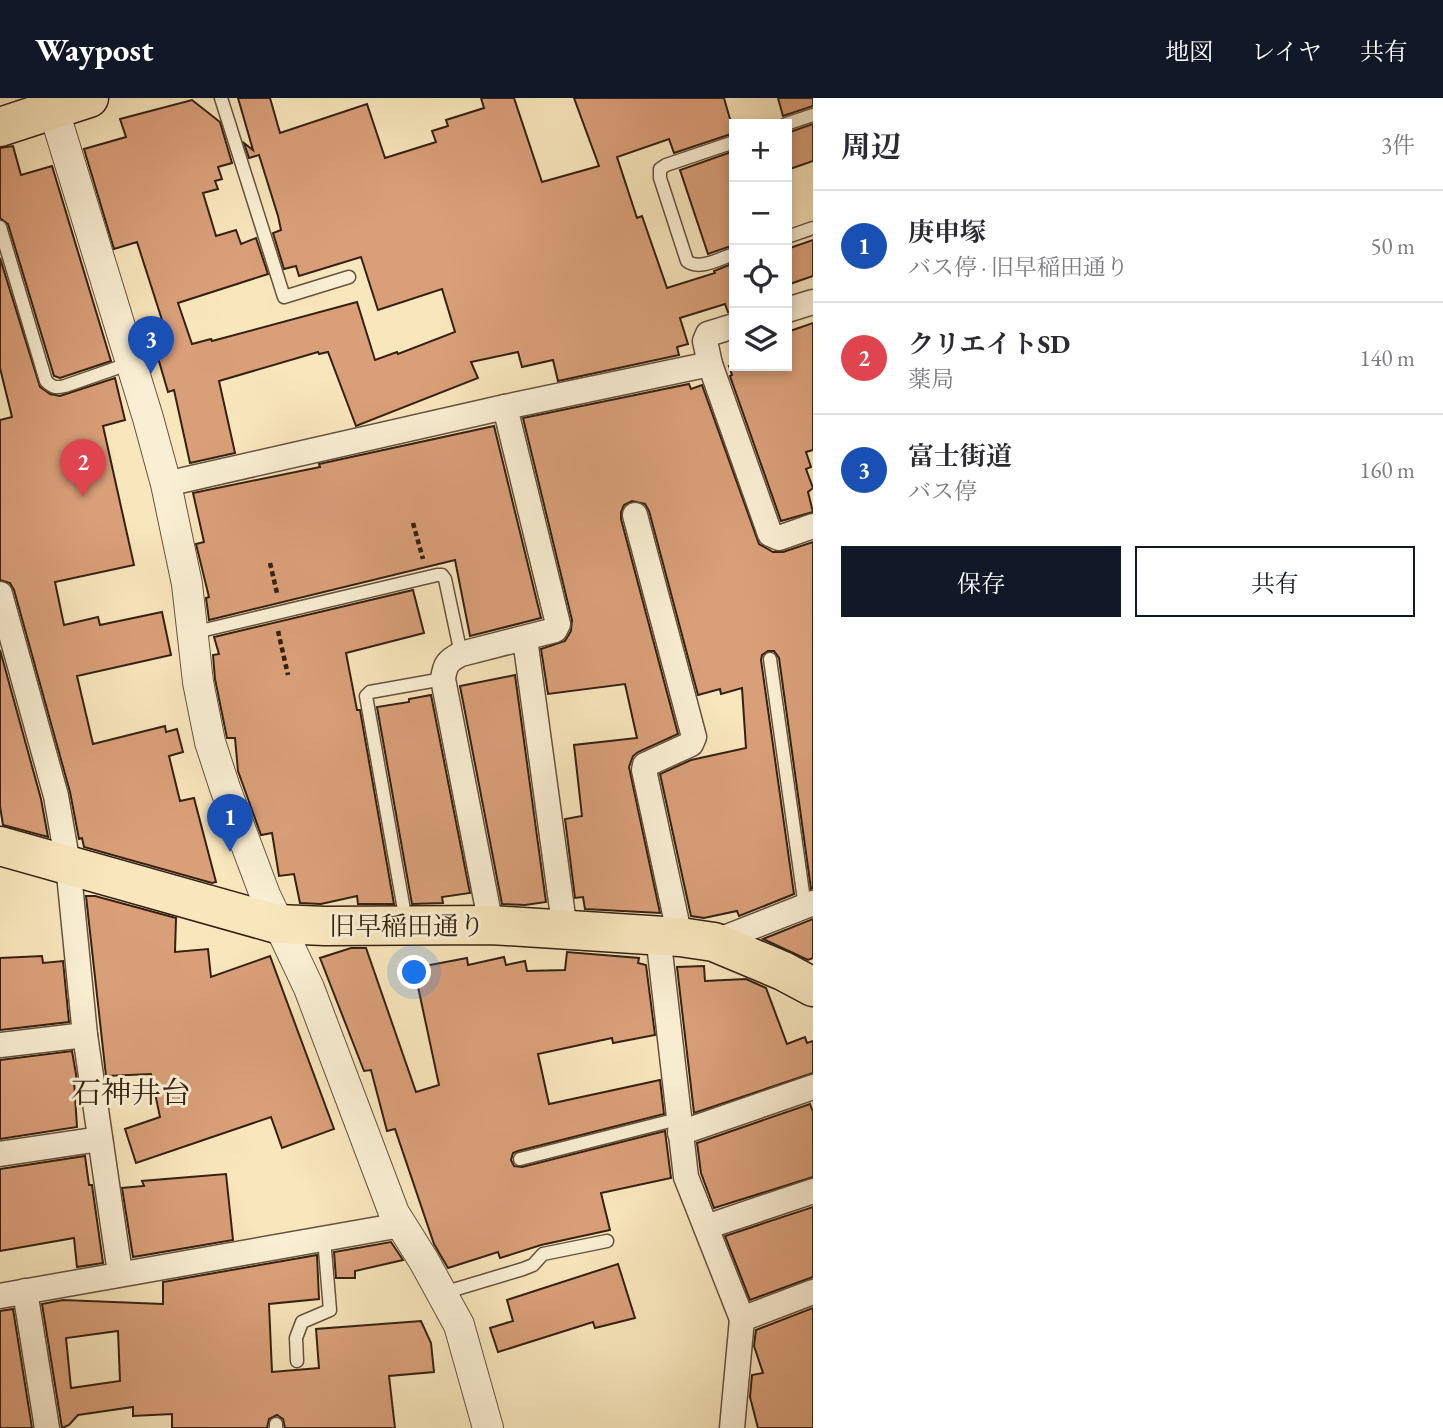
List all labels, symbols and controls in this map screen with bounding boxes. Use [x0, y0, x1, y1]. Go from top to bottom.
text: Waypost [35, 28, 154, 71]
text: 地図 [1165, 36, 1213, 67]
text: レイヤ [1251, 36, 1322, 67]
text: 共有 [1360, 36, 1408, 67]
map controls [729, 119, 792, 371]
button: + [729, 119, 792, 182]
text: 周辺 [841, 127, 901, 166]
text: 3件 [1381, 130, 1415, 160]
button: − [729, 182, 792, 245]
text: 庚申塚 [908, 215, 986, 249]
text: 1 [858, 231, 870, 261]
text: 50 m [1370, 231, 1415, 261]
button: locate [729, 245, 792, 308]
text: バス停 · 旧早稲田通り [908, 252, 1129, 282]
button: layers [729, 308, 792, 371]
pin: 3 [128, 316, 174, 374]
text: クリエイトSD [908, 327, 1070, 361]
text: 2 [858, 343, 870, 373]
text: 140 m [1359, 343, 1415, 373]
text: 薬局 [908, 364, 954, 394]
pin: 2 [60, 439, 106, 497]
text: 富士街道 [908, 439, 1012, 473]
text: 3 [858, 455, 870, 485]
text: 160 m [1359, 455, 1415, 485]
text: バス停 [908, 476, 977, 506]
button: 保存 [841, 546, 1121, 617]
button: 共有 [1135, 546, 1415, 617]
pin: 1 [207, 794, 253, 852]
street label: 旧早稲田通り [329, 909, 485, 943]
your location [397, 955, 431, 989]
district label: 石神井台 [71, 1073, 191, 1112]

